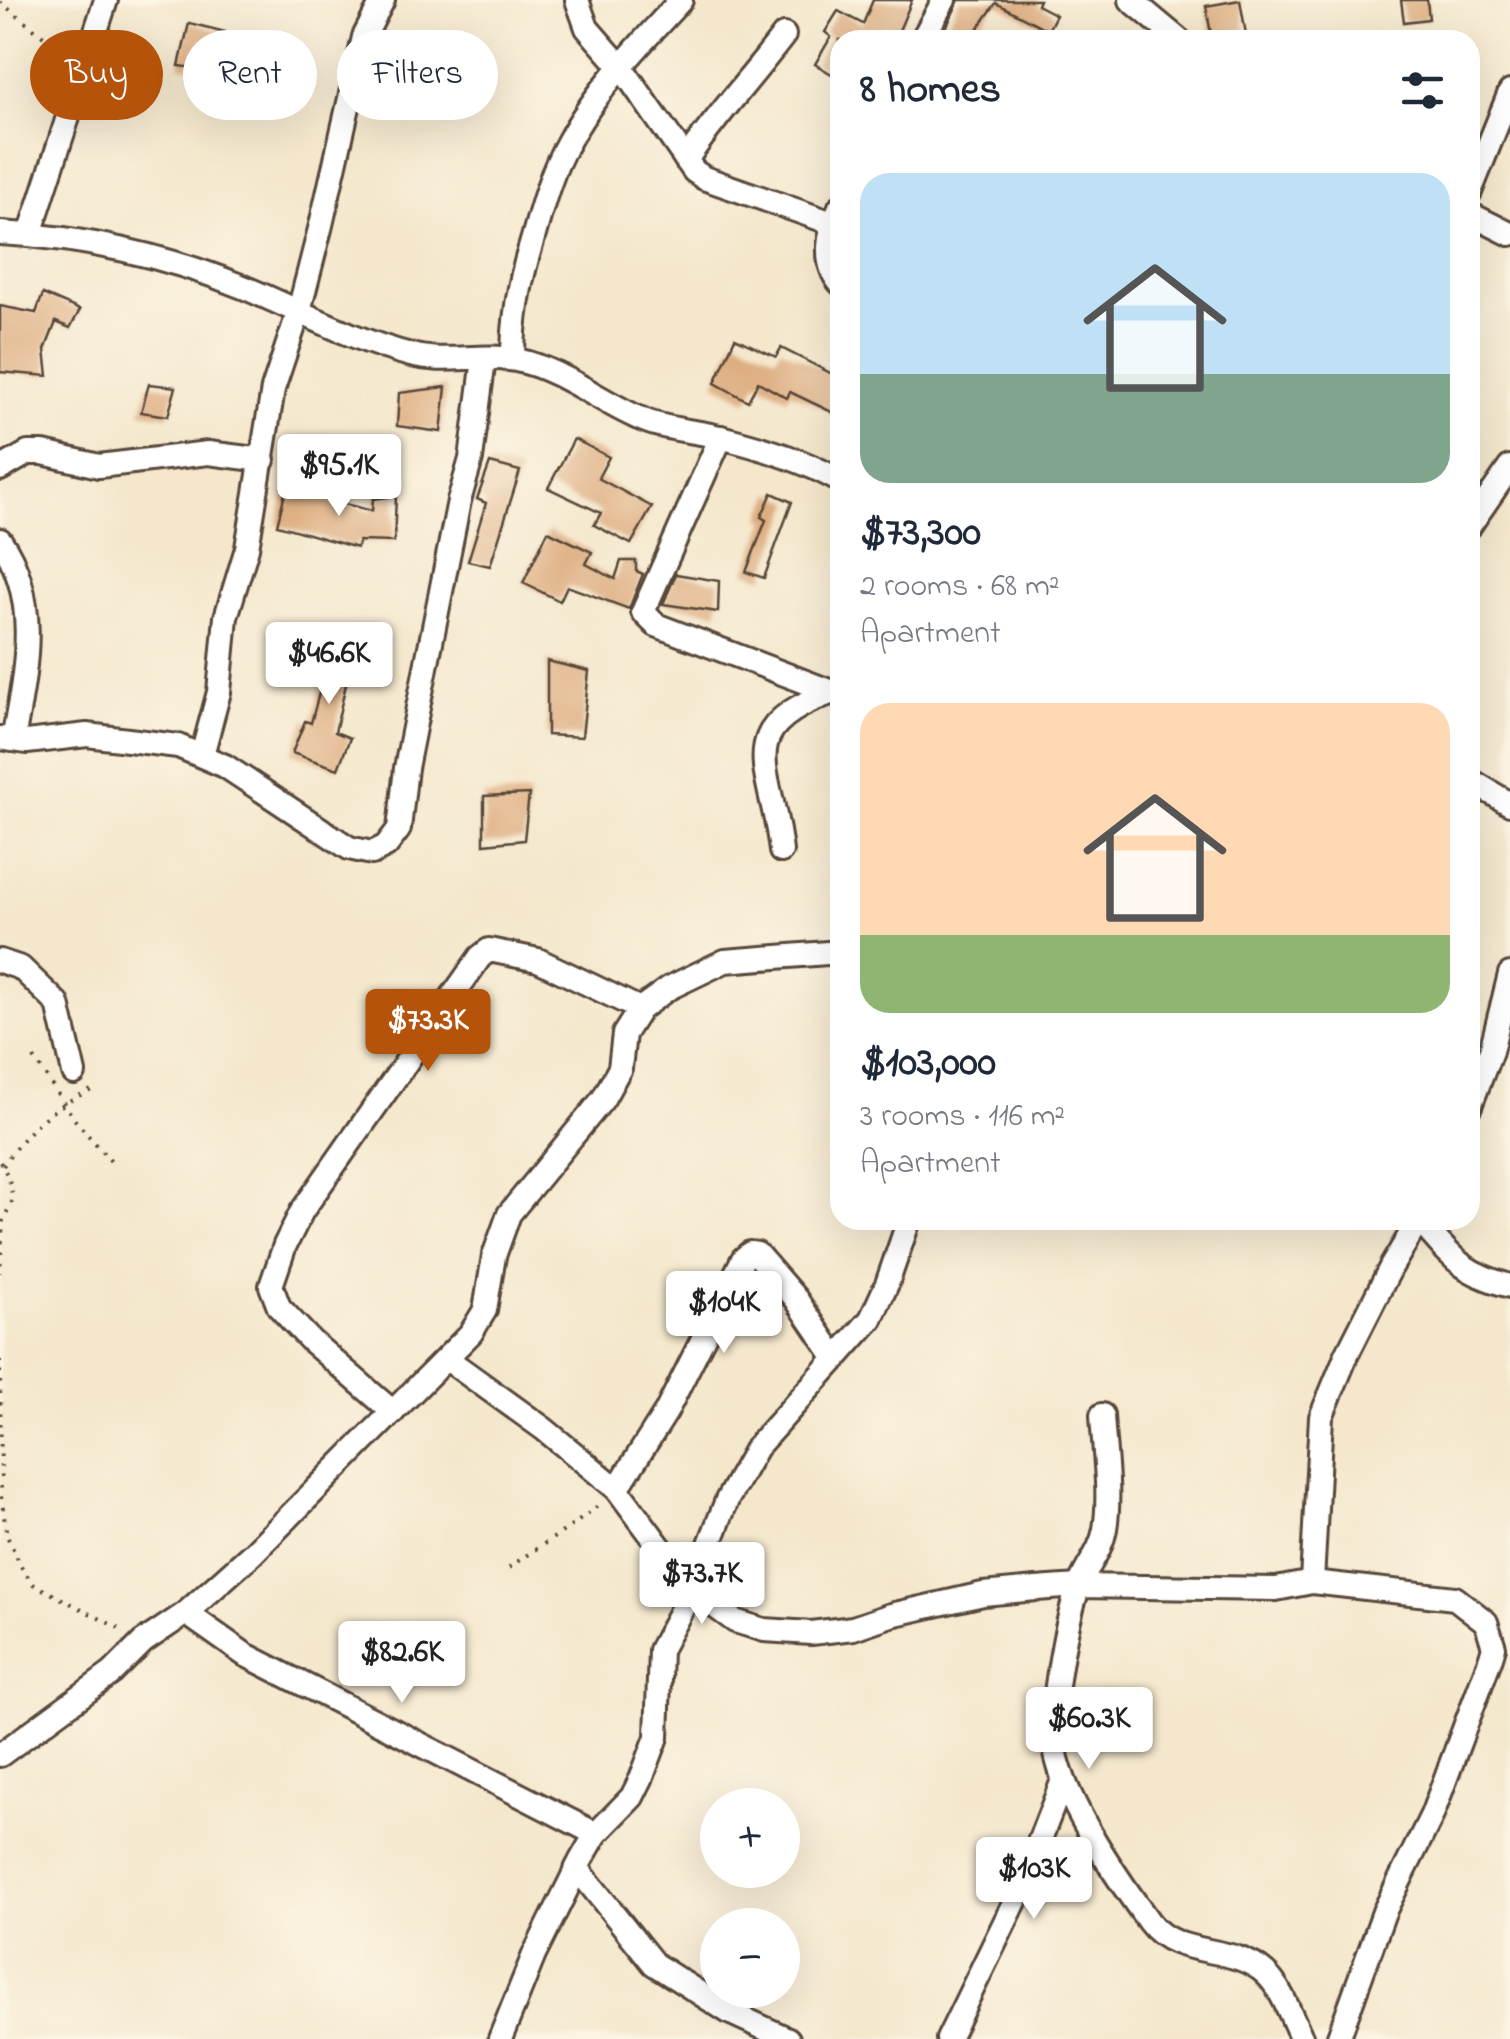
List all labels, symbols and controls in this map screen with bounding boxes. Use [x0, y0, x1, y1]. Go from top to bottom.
chip: Buy [30, 30, 163, 120]
chip: Rent [183, 30, 317, 120]
chip: Filters [337, 30, 498, 120]
text: 8 homes [860, 60, 1001, 121]
icon: filters [1395, 63, 1450, 118]
icon: home [1065, 238, 1245, 418]
pin: $95.1K [258, 434, 420, 519]
text: $95.1K [299, 443, 379, 490]
text: $73,300 [860, 503, 981, 564]
text: 2 rooms · 68 m² [860, 564, 1059, 611]
text: Apartment [860, 611, 1001, 658]
pin: $46.6K [248, 622, 410, 707]
text: $46.6K [288, 631, 370, 678]
icon: home [1065, 768, 1245, 948]
pin: $73.3K [347, 989, 509, 1074]
text: $73.3K [387, 998, 469, 1045]
text: $103,000 [860, 1033, 996, 1094]
text: 3 rooms · 116 m² [860, 1094, 1065, 1141]
text: Apartment [860, 1141, 1001, 1188]
pin: $104K [654, 1271, 794, 1356]
text: $104K [688, 1280, 760, 1327]
pin: $73.7K [621, 1542, 783, 1627]
text: $73.7K [662, 1551, 743, 1598]
pin: $82.6K [321, 1621, 483, 1706]
text: $82.6K [360, 1630, 444, 1677]
pin: $60.3K [1008, 1687, 1170, 1772]
text: $60.3K [1048, 1696, 1130, 1743]
map controls [700, 1788, 800, 2008]
button: + [700, 1788, 800, 1888]
pin: $103K [964, 1837, 1104, 1922]
text: $103K [998, 1846, 1070, 1893]
button: − [700, 1908, 800, 2008]

